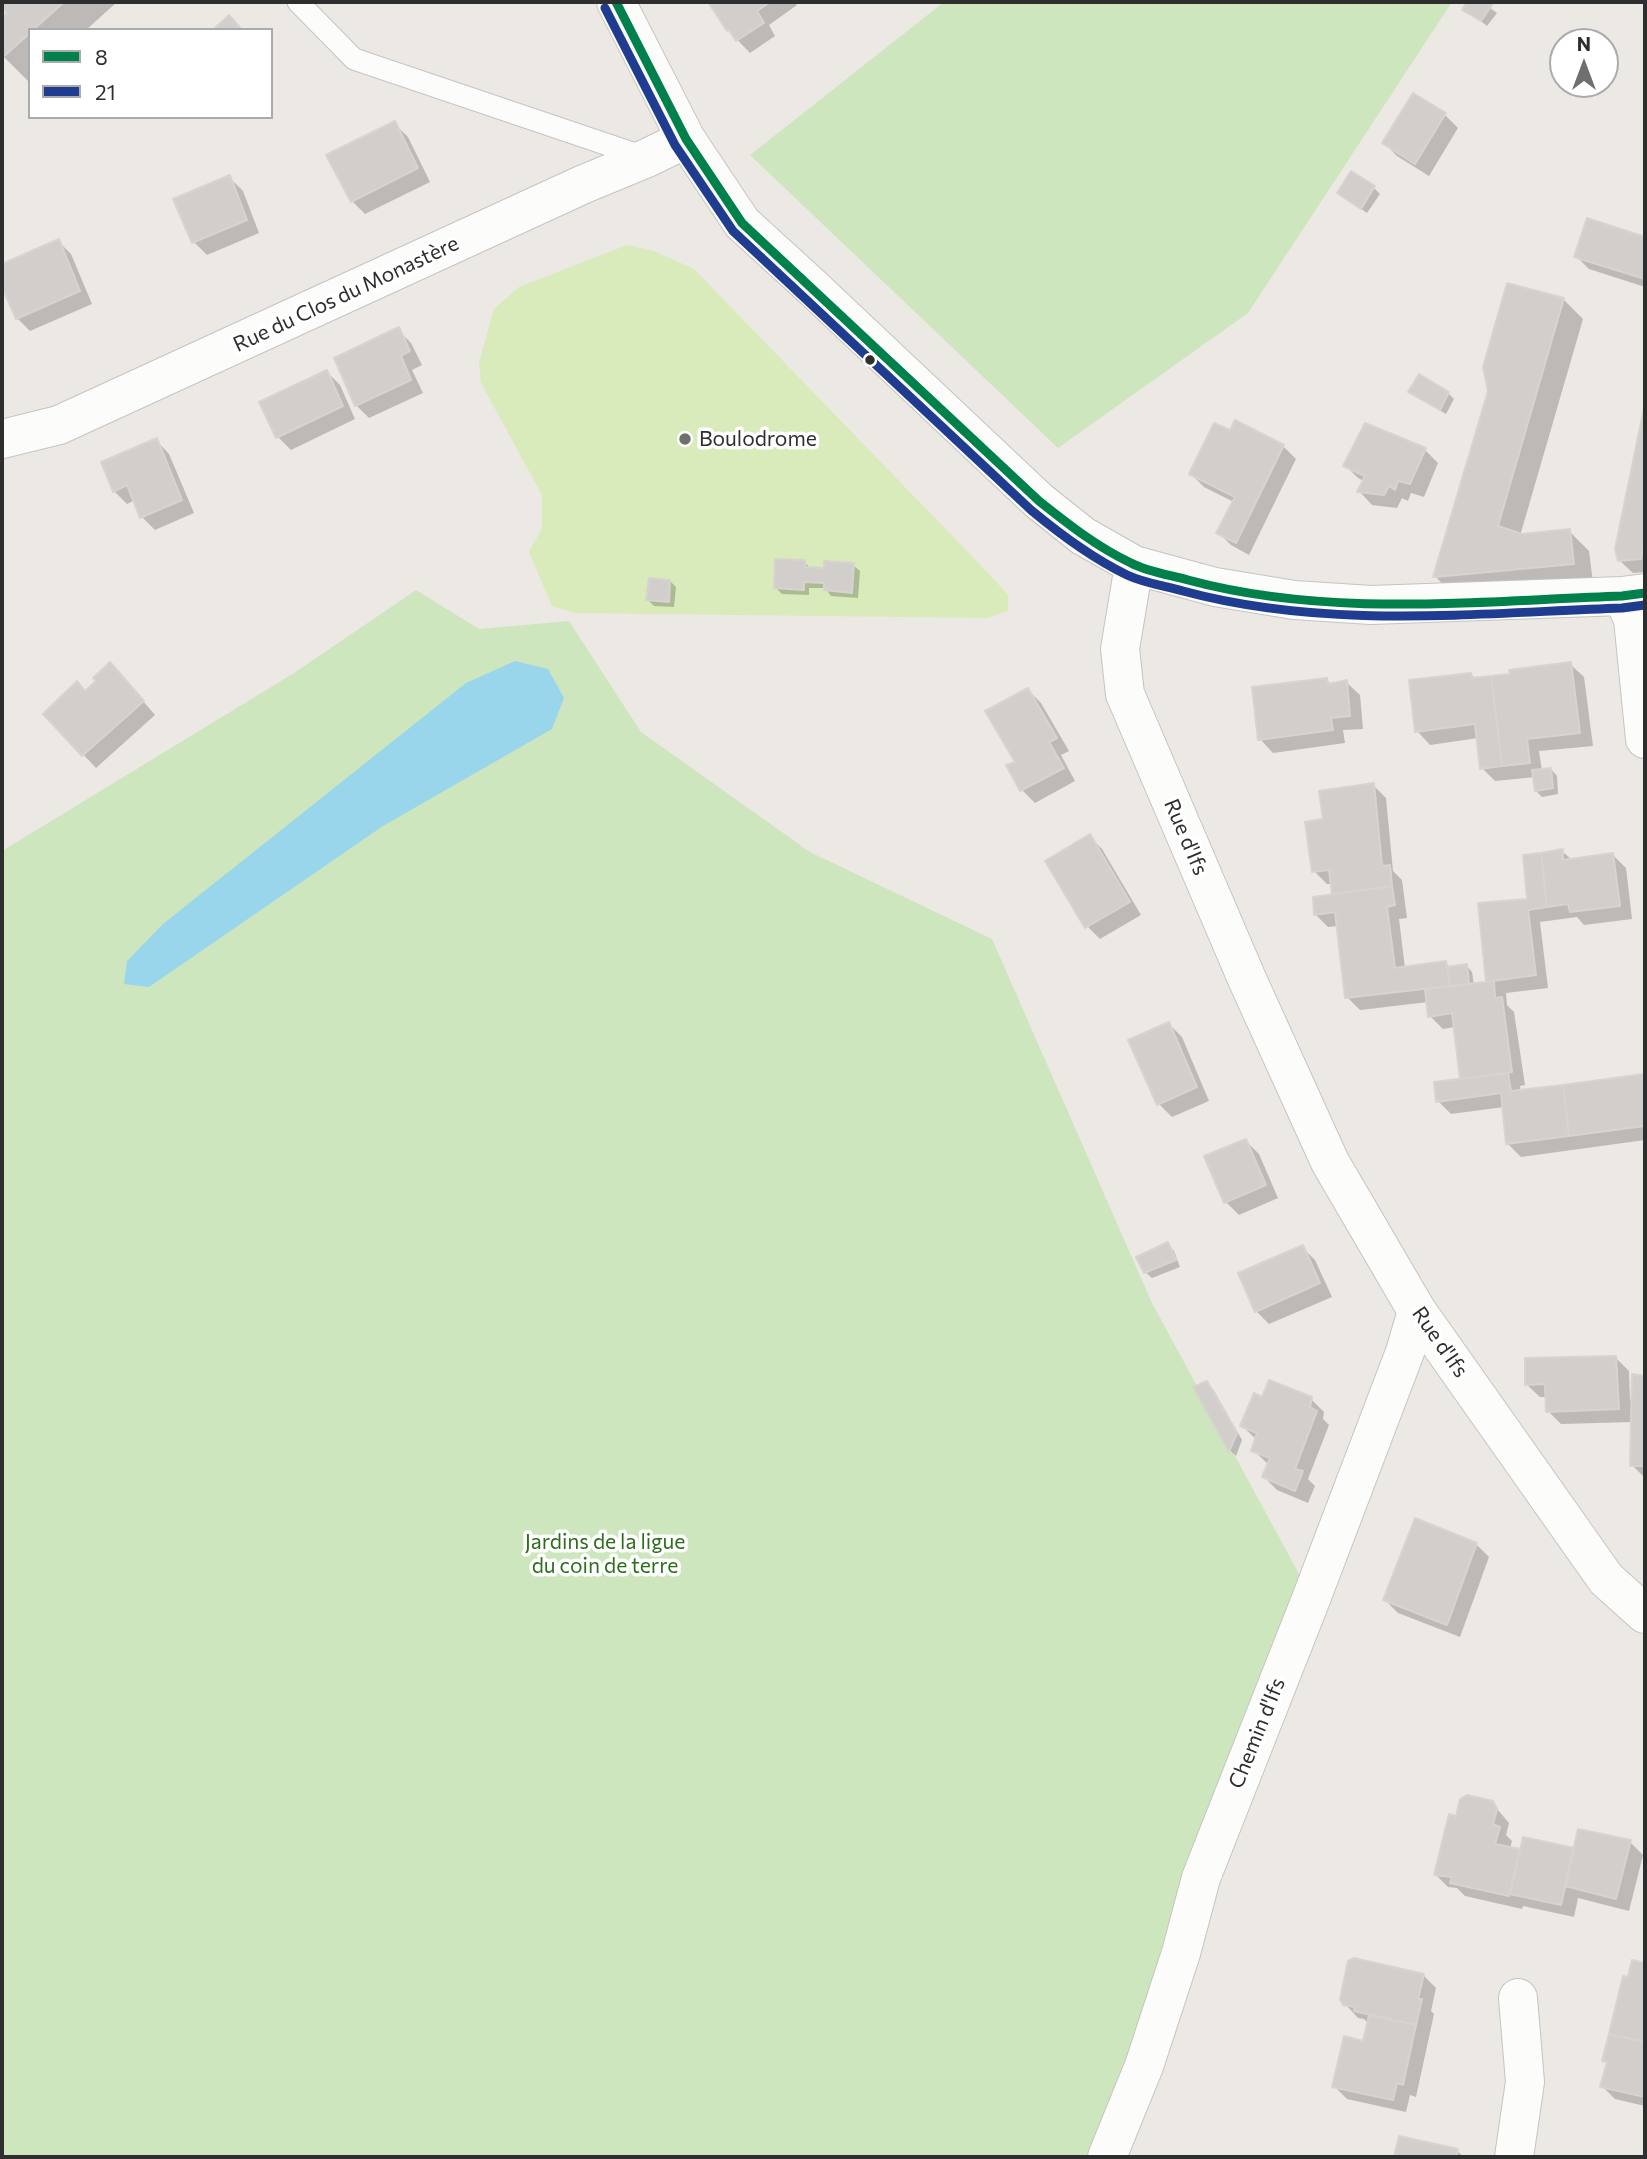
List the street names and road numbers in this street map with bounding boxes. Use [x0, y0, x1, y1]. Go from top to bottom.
street label: Rue du Clos du Monastère [229, 231, 463, 357]
street label: Rue d'Ifs [1159, 795, 1213, 879]
street label: Rue d'Ifs [1407, 1302, 1473, 1382]
street label: Chemin d'Ifs [1223, 1674, 1291, 1792]

